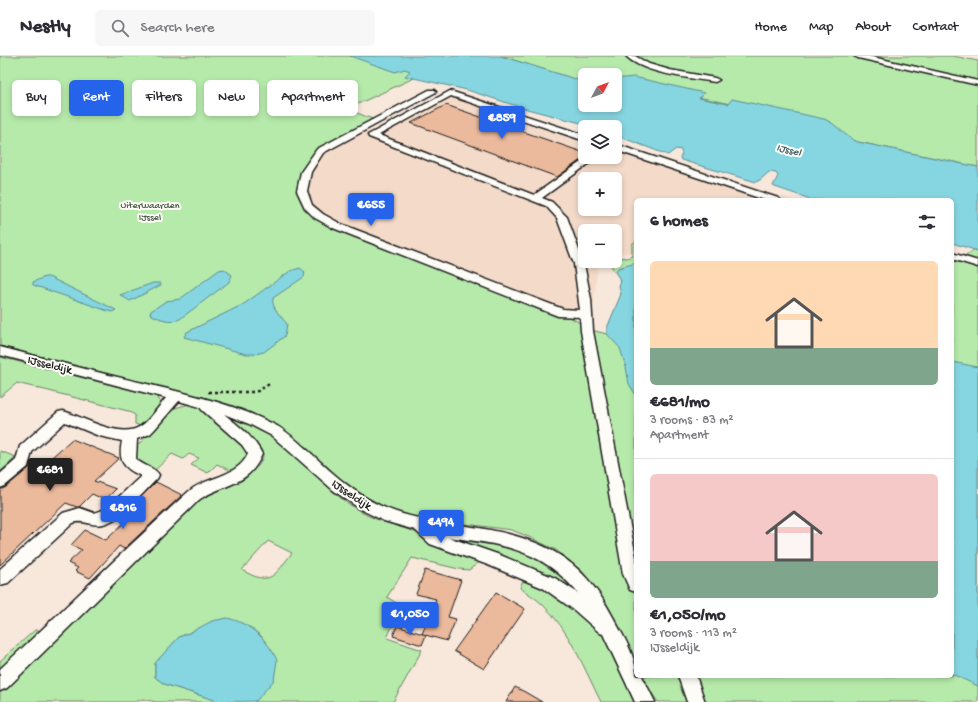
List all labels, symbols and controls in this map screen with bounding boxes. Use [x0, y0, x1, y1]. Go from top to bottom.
search box [95, 10, 375, 46]
text: Nestly [20, 16, 71, 39]
icon: search [109, 17, 131, 39]
text: Search here [141, 19, 214, 37]
text: Home [755, 19, 787, 36]
text: Map [809, 19, 833, 36]
text: About [855, 19, 891, 36]
text: Contact [913, 19, 958, 36]
north arrow [578, 68, 622, 112]
map controls [578, 68, 622, 268]
chip: Buy [12, 80, 61, 116]
chip: Rent [69, 80, 124, 116]
chip: Filters [132, 80, 196, 116]
chip: New [204, 80, 259, 116]
chip: Apartment [267, 80, 358, 116]
pin: €859 [478, 106, 526, 140]
text: €859 [488, 111, 516, 126]
button: layers [578, 120, 622, 164]
water label: IJssel [775, 142, 802, 160]
button: + [578, 172, 622, 216]
pin: €655 [347, 193, 395, 227]
text: €655 [357, 198, 385, 213]
park label: Uiterwaarden IJssel [121, 200, 180, 224]
icon: filters [916, 211, 938, 233]
text: 6 homes [650, 212, 708, 232]
button: − [578, 224, 622, 268]
icon: home [758, 287, 830, 359]
street label: IJsseldijk [26, 354, 75, 379]
text: €681/mo [650, 393, 710, 413]
text: 3 rooms · 83 m² [650, 413, 734, 428]
text: Apartment [650, 428, 709, 443]
pin: €681 [26, 458, 74, 492]
text: €681 [37, 463, 63, 478]
street label: IJsseldijk [328, 477, 375, 515]
pin: €816 [99, 496, 147, 530]
icon: home [758, 500, 830, 572]
text: €816 [110, 501, 136, 516]
pin: €494 [417, 510, 465, 544]
text: €494 [428, 515, 454, 530]
pin: €1,050 [377, 602, 443, 636]
text: €1,050/mo [650, 606, 726, 626]
text: €1,050 [391, 607, 429, 622]
text: 3 rooms · 113 m² [650, 626, 737, 641]
text: IJsseldijk [650, 641, 699, 656]

